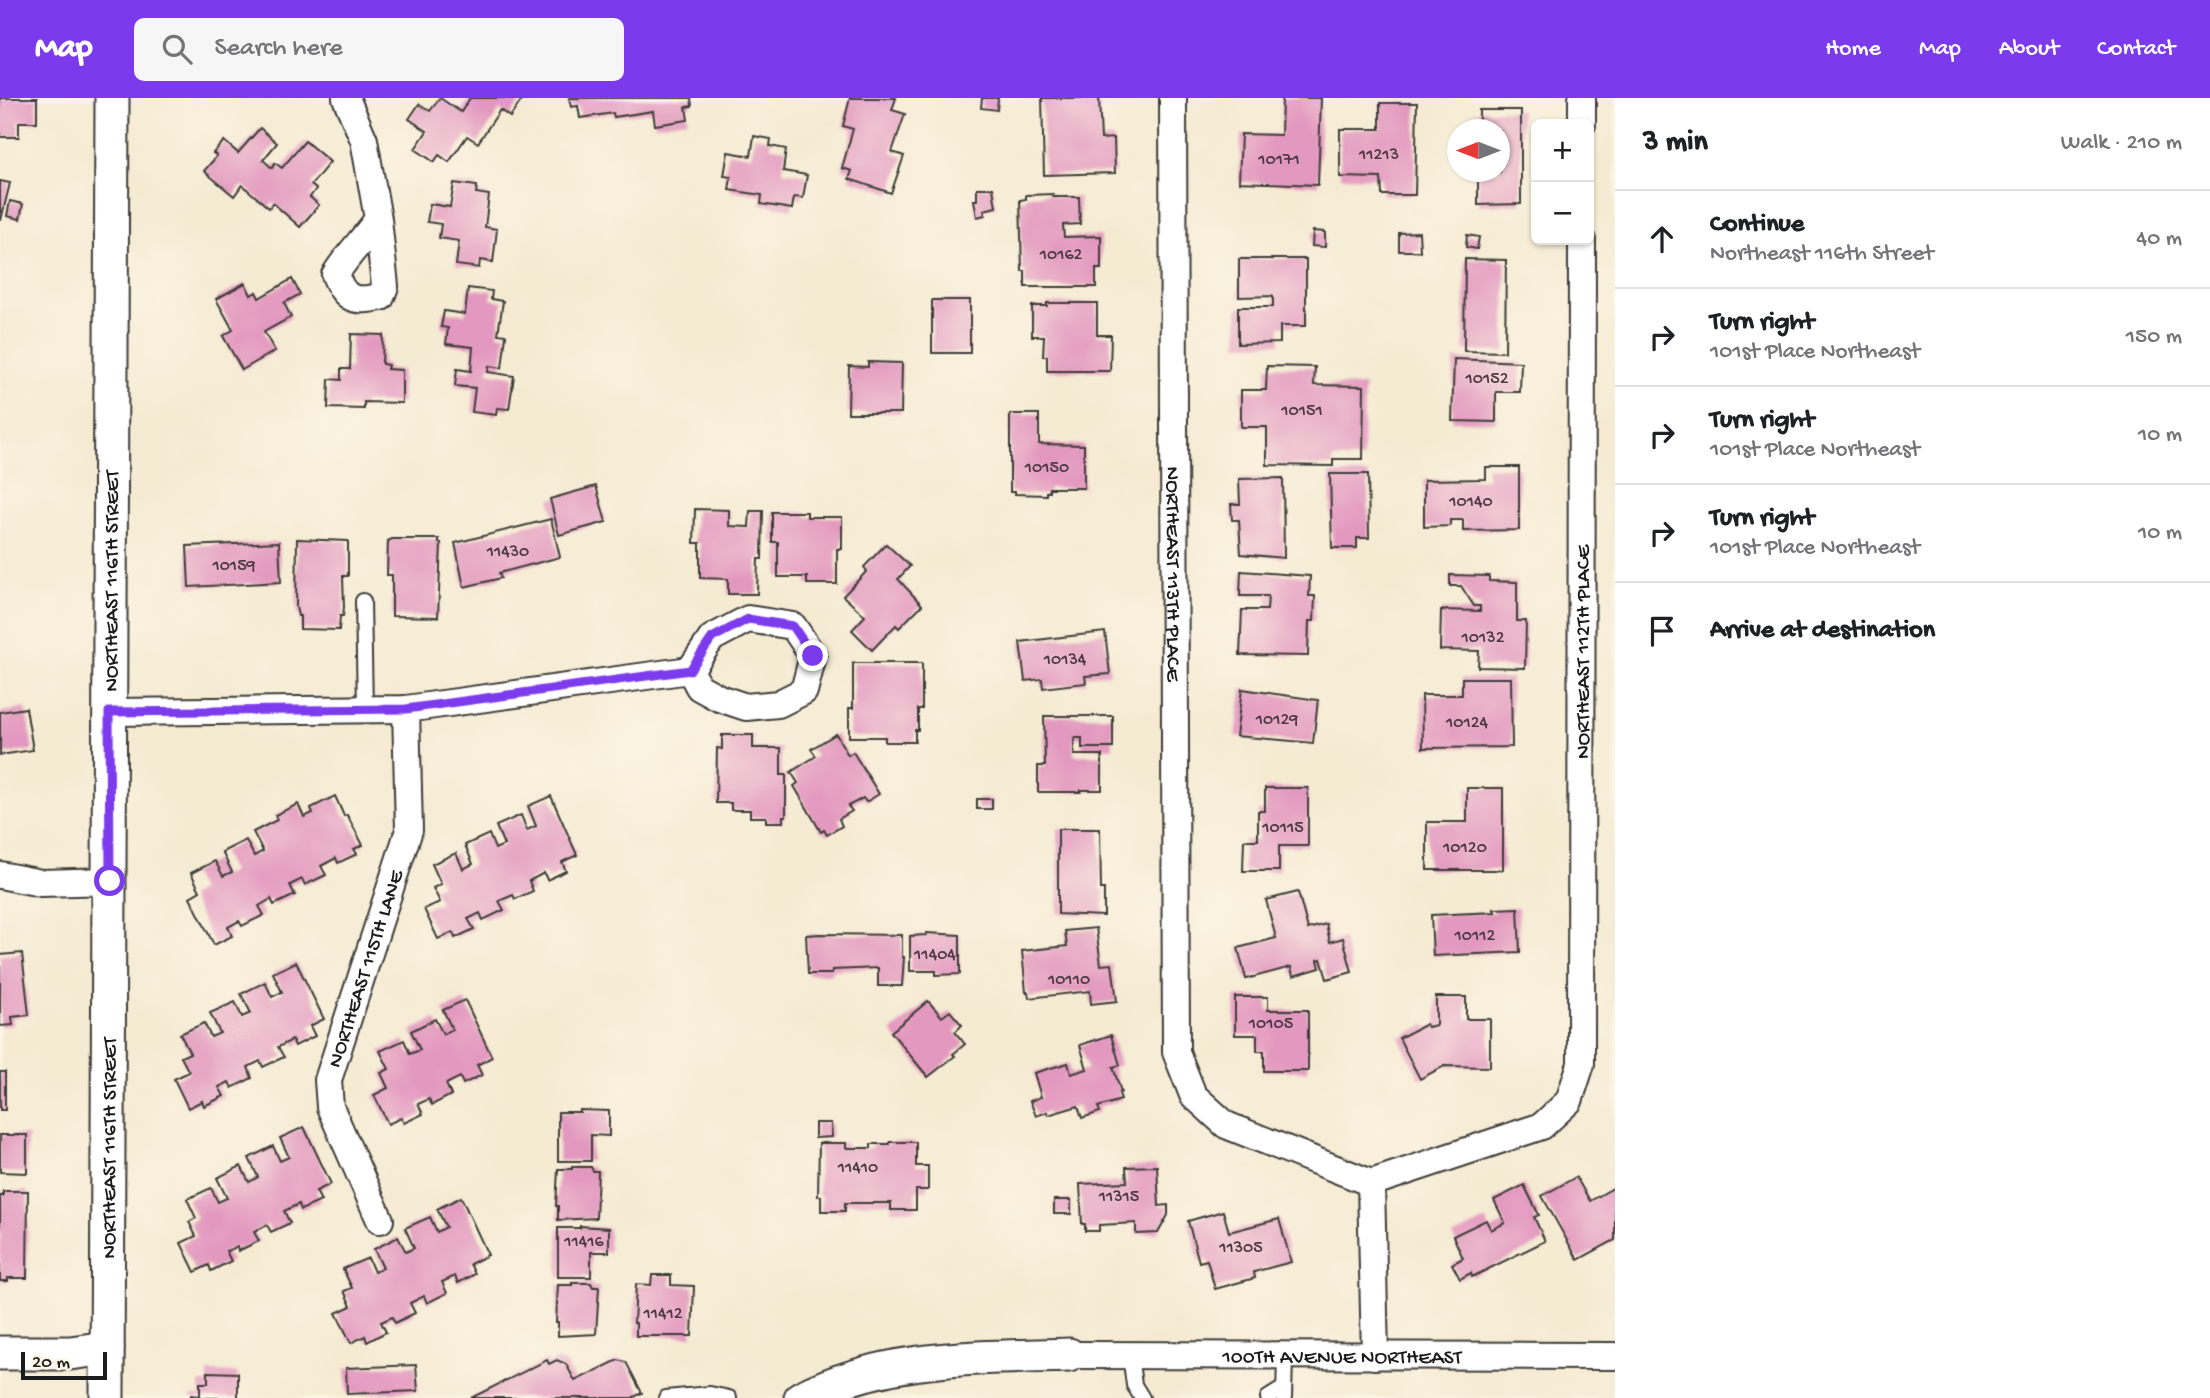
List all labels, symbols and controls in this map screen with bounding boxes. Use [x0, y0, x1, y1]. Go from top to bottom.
search box [134, 18, 624, 81]
text: Map [35, 30, 92, 68]
icon: search [158, 30, 196, 68]
text: Search here [214, 34, 343, 65]
text: Home [1825, 35, 1881, 64]
text: Map [1919, 35, 1961, 64]
text: About [1999, 35, 2059, 64]
text: Contact [2097, 35, 2175, 64]
north arrow [1447, 119, 1510, 182]
map controls [1531, 119, 1594, 245]
button: + [1531, 119, 1594, 182]
text: 3 min [1643, 126, 1708, 161]
text: Walk · 210 m [2061, 130, 2182, 157]
house number: 11213 [1358, 145, 1399, 166]
house number: 10171 [1257, 150, 1300, 171]
button: − [1531, 182, 1594, 245]
text: Continue [1710, 210, 1804, 241]
icon: ahead [1643, 220, 1681, 258]
text: 40 m [2136, 226, 2182, 253]
text: Northeast 116th Street [1710, 241, 1934, 268]
house number: 10162 [1039, 245, 1083, 266]
text: Turn right [1710, 308, 1814, 339]
icon: right [1643, 318, 1681, 356]
text: 150 m [2126, 324, 2182, 351]
text: 101st Place Northeast [1710, 339, 1920, 366]
house number: 10152 [1464, 369, 1509, 390]
house number: 10151 [1280, 401, 1323, 422]
text: Turn right [1710, 406, 1814, 437]
icon: right [1643, 416, 1681, 454]
text: 10 m [2138, 422, 2182, 449]
text: 101st Place Northeast [1710, 437, 1920, 464]
house number: 10150 [1024, 458, 1069, 479]
street label: NORTHEAST 113TH PLACE [1158, 467, 1184, 682]
street label: NORTHEAST 116TH STREET [101, 469, 127, 692]
house number: 10140 [1448, 492, 1493, 513]
text: Turn right [1710, 504, 1814, 535]
icon: right [1643, 514, 1681, 552]
text: 10 m [2138, 520, 2182, 547]
text: 101st Place Northeast [1710, 535, 1920, 562]
house number: 11430 [486, 542, 529, 563]
street label: NORTHEAST 112TH PLACE [1572, 544, 1598, 759]
house number: 10159 [211, 556, 256, 577]
icon: arrive [1643, 612, 1681, 650]
text: Arrive at destination [1710, 616, 1935, 647]
house number: 10132 [1461, 628, 1505, 649]
route end [797, 640, 828, 671]
house number: 10134 [1043, 650, 1087, 671]
house number: 10129 [1255, 710, 1298, 731]
house number: 10124 [1445, 713, 1489, 734]
house number: 10115 [1261, 818, 1304, 839]
house number: 10120 [1442, 838, 1487, 859]
route start [94, 865, 125, 896]
street label: NORTHEAST 115TH LANE [324, 867, 411, 1071]
house number: 10112 [1454, 926, 1496, 947]
house number: 11404 [913, 945, 956, 966]
house number: 10110 [1047, 970, 1090, 991]
house number: 10105 [1248, 1014, 1293, 1035]
street label: NORTHEAST 116TH STREET [99, 1036, 124, 1259]
house number: 11410 [837, 1158, 878, 1179]
house number: 11315 [1098, 1187, 1139, 1208]
house number: 11416 [563, 1232, 605, 1253]
house number: 11305 [1218, 1238, 1263, 1259]
house number: 11412 [642, 1304, 683, 1325]
street label: 100TH AVENUE NORTHEAST [1221, 1346, 1463, 1372]
scale bar [21, 1349, 107, 1381]
text: 20 m [32, 1352, 70, 1375]

